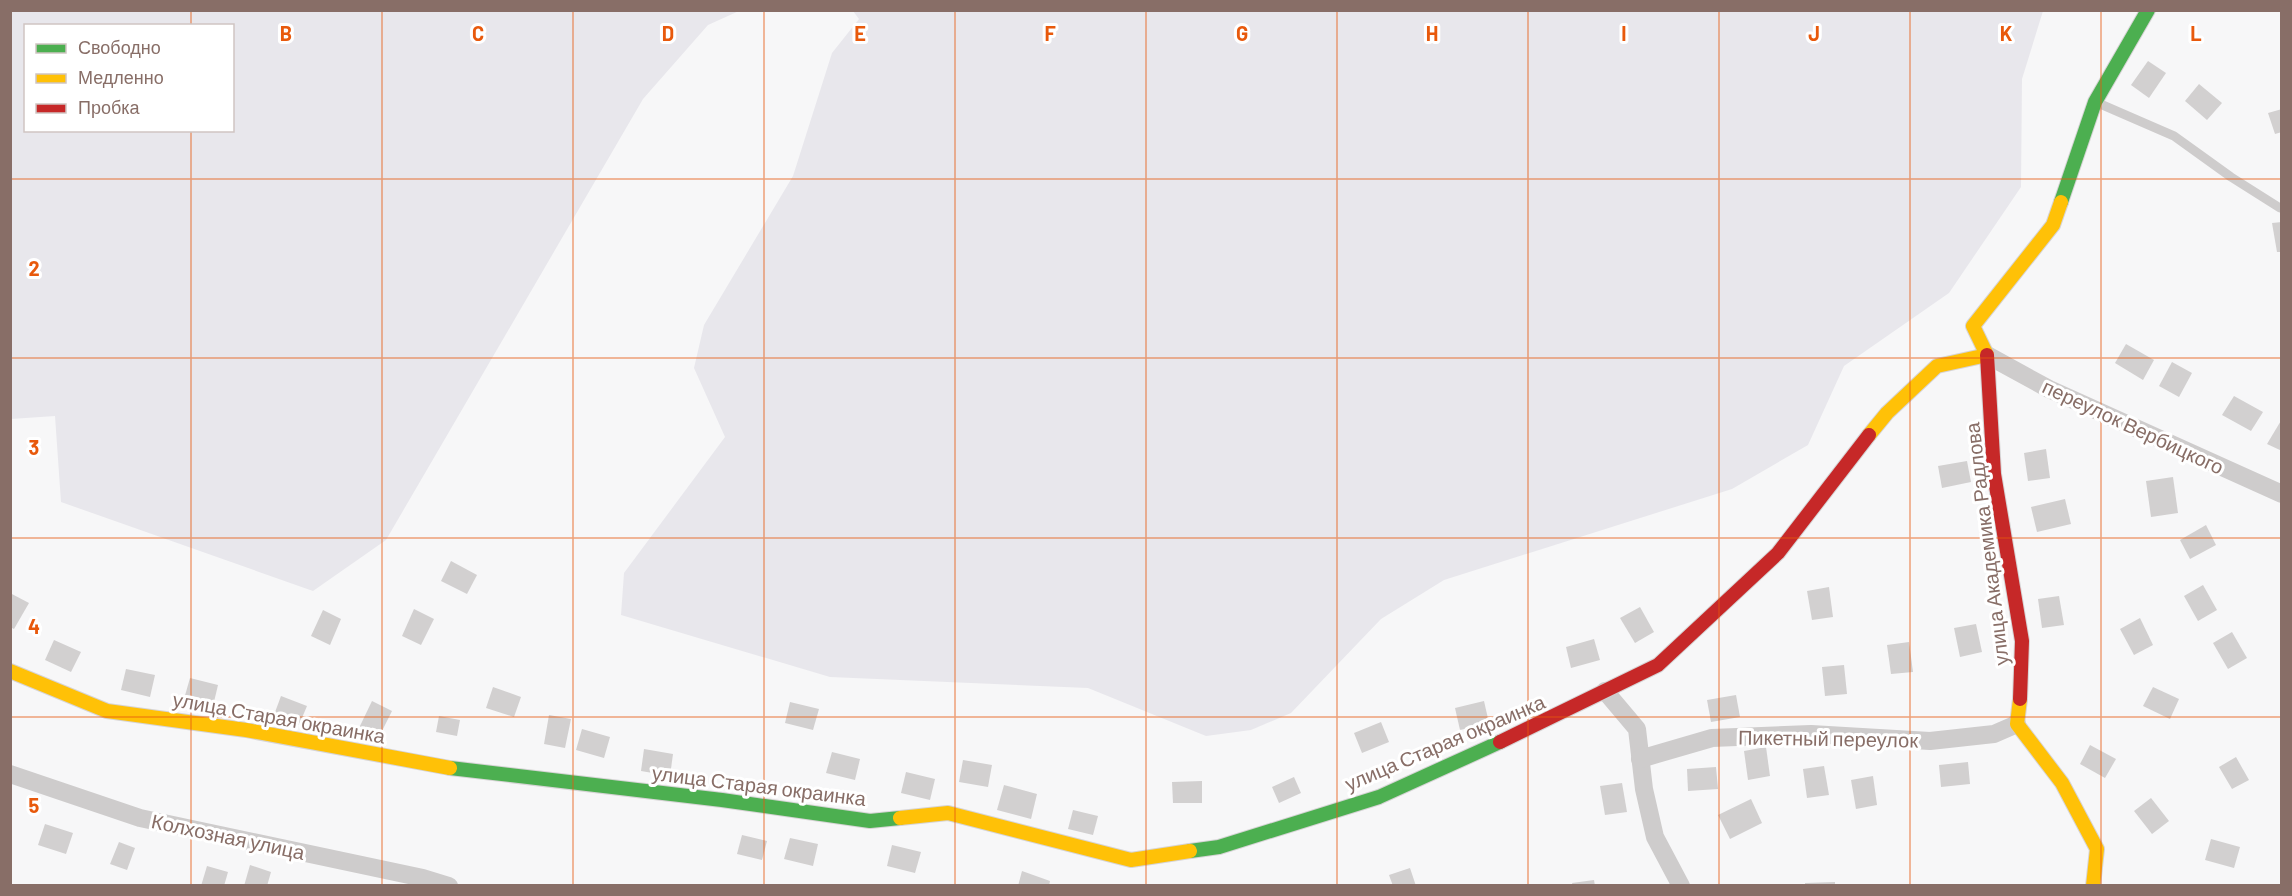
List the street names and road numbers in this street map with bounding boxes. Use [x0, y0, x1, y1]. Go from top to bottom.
street label: переулок Вербицкого [2039, 374, 2228, 479]
street label: улица Академика Радлова [1959, 420, 2013, 667]
street label: улица Старая окраинка [171, 687, 388, 748]
street label: улица Старая окраинка [1341, 689, 1549, 795]
street label: Пикетный переулок [1738, 724, 1918, 752]
street label: улица Старая окраинка [651, 760, 868, 810]
street label: Колхозная улица [150, 808, 308, 864]

